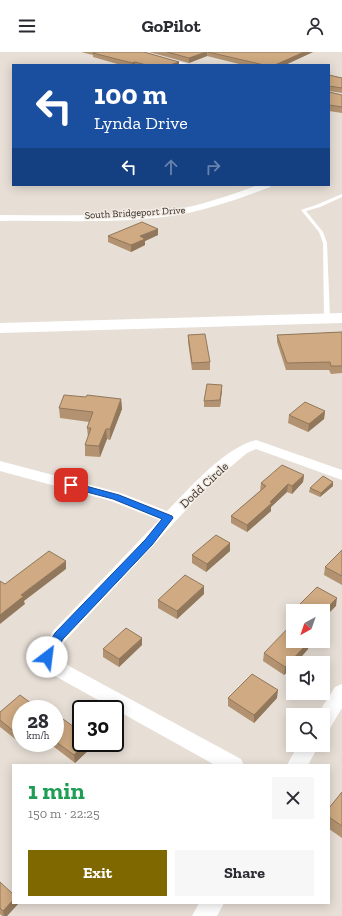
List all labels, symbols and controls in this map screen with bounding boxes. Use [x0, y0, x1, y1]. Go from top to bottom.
icon: menu [16, 15, 38, 37]
text: GoPilot [141, 15, 201, 37]
icon: person [304, 15, 326, 37]
text: 100 m [94, 78, 167, 111]
icon: left [28, 80, 80, 132]
text: Lynda Drive [94, 112, 188, 134]
icon: left [118, 156, 140, 178]
icon: ahead [160, 156, 182, 178]
icon: right [202, 156, 224, 178]
street label: South Bridgeport Drive [84, 204, 186, 222]
street label: Dodd Circle [177, 459, 231, 511]
pin [54, 468, 88, 502]
icon: arrive [60, 474, 82, 496]
north arrow [286, 604, 330, 648]
map controls [286, 604, 330, 752]
position arrow [26, 636, 68, 678]
button: sound [286, 656, 330, 700]
speed limit sign: 30 [72, 700, 124, 752]
button: search [286, 708, 330, 752]
text: 28 [27, 709, 49, 733]
text: km/h [27, 730, 49, 742]
text: 1 min [28, 776, 85, 805]
button: close [272, 777, 314, 819]
text: 150 m · 22:25 [28, 806, 100, 821]
button: Exit [28, 850, 167, 896]
button: Share [175, 850, 314, 896]

